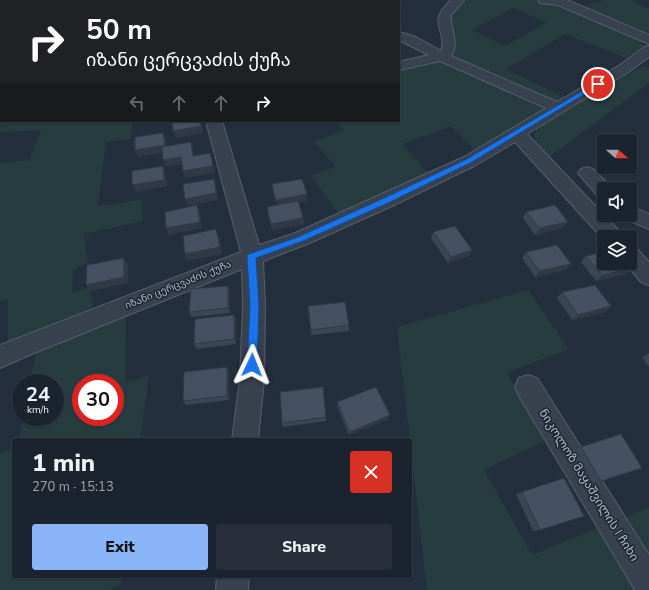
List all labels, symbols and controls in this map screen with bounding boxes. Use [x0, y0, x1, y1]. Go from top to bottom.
text: 50 m [86, 11, 152, 49]
icon: right [20, 16, 72, 68]
text: იზანი ცერცვაძის ქუჩა [86, 48, 291, 72]
pin [581, 67, 615, 101]
icon: arrive [587, 73, 609, 95]
icon: left [126, 92, 148, 114]
icon: ahead [168, 92, 190, 114]
icon: ahead [210, 92, 232, 114]
icon: right [252, 92, 274, 114]
north arrow [597, 134, 637, 174]
map controls [597, 134, 637, 270]
button: sound [597, 182, 637, 222]
button: layers [597, 230, 637, 270]
street label: იზანი ცერცვაძის ქუჩა [123, 257, 233, 313]
position arrow [231, 344, 273, 386]
speed limit sign: 30 [72, 374, 124, 426]
text: 24 [26, 381, 50, 408]
text: km/h [27, 403, 49, 417]
street label: ნიკოლოზ მაყაშვილის I ჩიხი [535, 406, 643, 564]
text: 1 min [32, 447, 95, 479]
button: close [350, 451, 392, 493]
text: 270 m · 15:13 [32, 478, 114, 496]
button: Exit [32, 524, 208, 570]
button: Share [216, 524, 392, 570]

